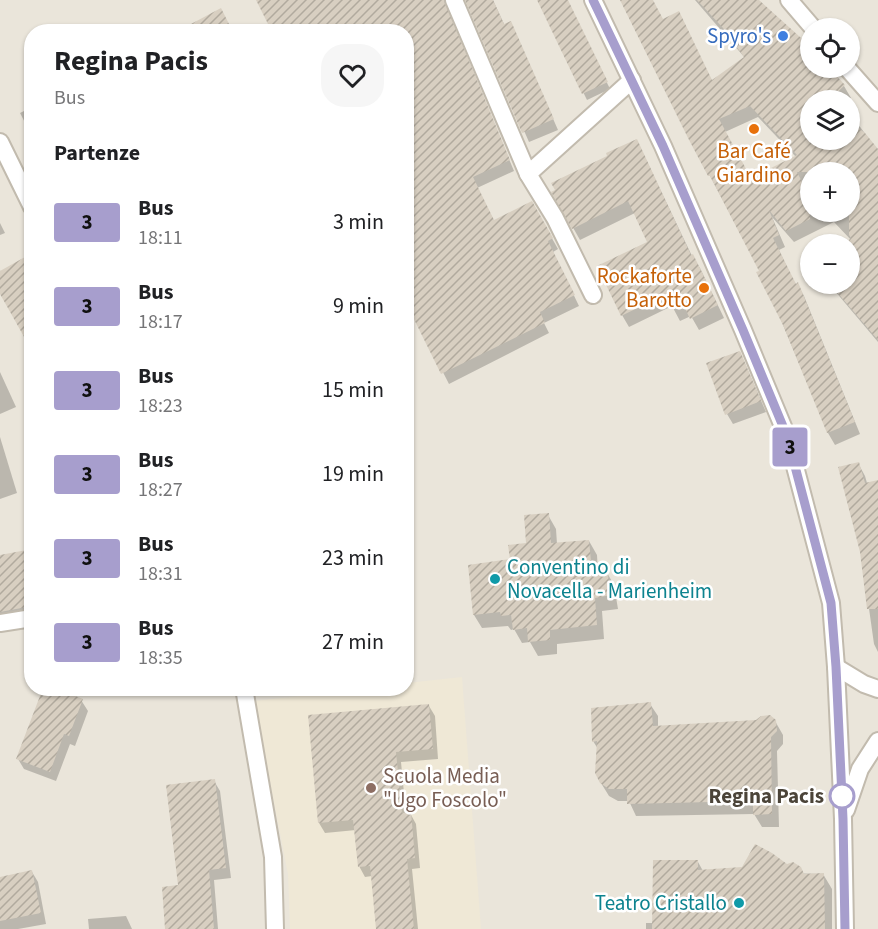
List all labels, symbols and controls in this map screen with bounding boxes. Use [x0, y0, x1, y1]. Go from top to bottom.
map controls [800, 18, 860, 294]
button: locate [800, 18, 860, 78]
place label: Spyro's [707, 21, 771, 51]
marker: Spyro's [776, 29, 790, 43]
text: Regina Pacis [54, 41, 208, 81]
button: heart [321, 44, 384, 107]
text: Bus [54, 84, 85, 112]
button: layers [800, 90, 860, 150]
marker: Bar Café Giardino [747, 122, 761, 136]
place label: Bar Café Giardino [716, 136, 792, 190]
text: Partenze [54, 137, 140, 169]
button: + [800, 162, 860, 222]
text: Bus [138, 192, 174, 224]
text: 3 min [333, 206, 384, 238]
text: 3 [81, 207, 93, 237]
text: 18:11 [138, 224, 183, 252]
button: − [800, 234, 860, 294]
place label: Rockaforte Barotto [597, 261, 692, 315]
text: Bus [138, 276, 174, 308]
marker: Rockaforte Barotto [697, 281, 711, 295]
text: 9 min [333, 290, 384, 322]
text: 3 [81, 291, 93, 321]
text: 18:17 [138, 308, 183, 336]
text: Bus [138, 360, 174, 392]
text: 15 min [322, 374, 384, 406]
text: 3 [81, 375, 93, 405]
text: 18:23 [138, 392, 183, 420]
line badge: 3 [770, 428, 810, 466]
text: 3 [784, 432, 796, 462]
text: Bus [138, 444, 174, 476]
text: 19 min [322, 458, 384, 490]
text: 3 [81, 459, 93, 489]
text: 18:27 [138, 476, 183, 504]
text: Bus [138, 528, 174, 560]
text: 23 min [322, 542, 384, 574]
text: 3 [81, 543, 93, 573]
place label: Conventino di Novacella - Marienheim [507, 552, 712, 606]
text: 18:31 [138, 560, 183, 588]
marker: Conventino di Novacella - Marienheim [488, 572, 502, 586]
text: Bus [138, 612, 174, 644]
text: 27 min [322, 626, 384, 658]
text: 3 [81, 627, 93, 657]
text: 18:35 [138, 644, 183, 672]
place label: Scuola Media "Ugo Foscolo" [383, 761, 507, 815]
marker: Scuola Media "Ugo Foscolo" [364, 781, 378, 795]
place label: Regina Pacis [709, 781, 824, 811]
marker: Regina Pacis [829, 783, 855, 809]
place label: Teatro Cristallo [595, 888, 727, 918]
marker: Teatro Cristallo [732, 896, 746, 910]

